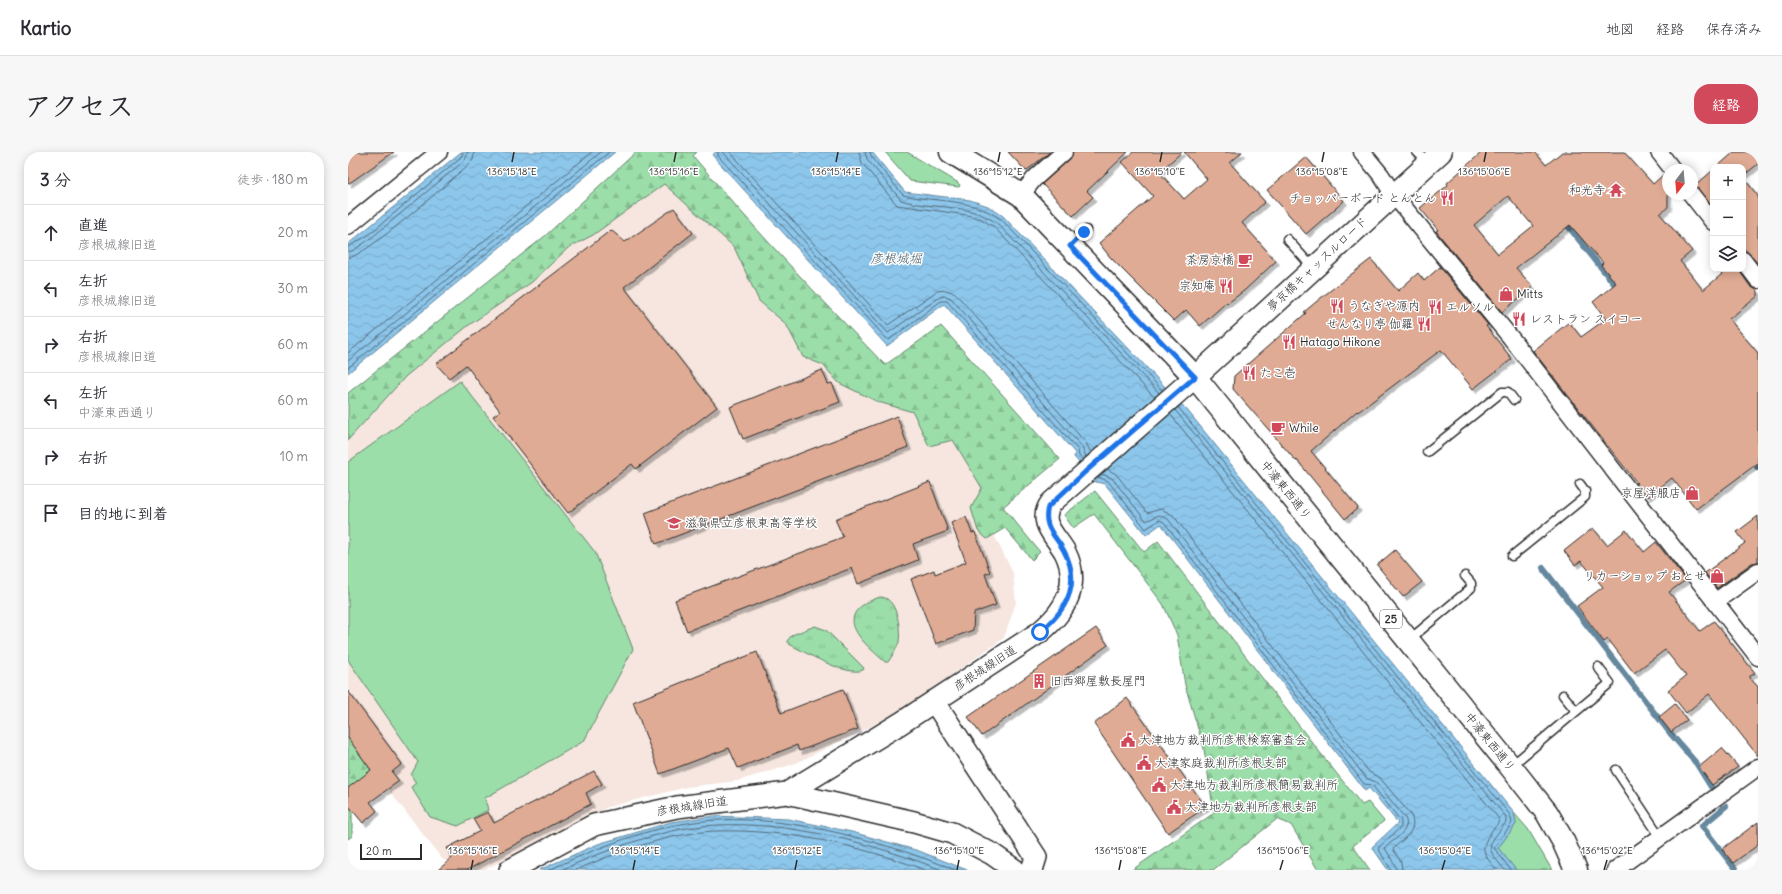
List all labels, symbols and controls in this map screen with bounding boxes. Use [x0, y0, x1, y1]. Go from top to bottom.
text: Kartio [20, 16, 72, 40]
text: 地図 [1606, 20, 1634, 38]
text: 経路 [1656, 20, 1684, 38]
text: 保存済み [1706, 20, 1762, 38]
button: 経路 [1694, 84, 1758, 124]
text: アクセス [24, 88, 134, 124]
north arrow [1662, 164, 1698, 200]
map controls [1710, 164, 1746, 272]
button: + [1710, 164, 1746, 200]
text: 136°15'18"E [487, 165, 537, 178]
text: 136°15'16"E [649, 165, 699, 178]
text: 136°15'14"E [811, 165, 861, 178]
text: 136°15'12"E [973, 165, 1023, 178]
text: 136°15'10"E [1135, 165, 1185, 178]
text: 136°15'08"E [1296, 165, 1348, 178]
text: 136°15'06"E [1458, 165, 1510, 178]
text: 3 分 [40, 169, 71, 191]
text: 徒歩 · 180 m [237, 171, 308, 188]
place label: 和光寺 [1569, 182, 1605, 197]
temple icon: 和光寺 [1608, 182, 1624, 198]
place label: チョッパーボード とんとん [1289, 190, 1436, 205]
restaurant icon: チョッパーボード とんとん [1439, 190, 1455, 206]
button: − [1710, 200, 1746, 236]
street label: 夢京橋キャッスルロード [1263, 213, 1370, 314]
text: 直進 [78, 215, 108, 234]
icon: ahead [40, 222, 62, 244]
route end [1075, 223, 1093, 241]
text: 20 m [278, 224, 308, 241]
text: 彦根城線旧道 [78, 236, 156, 253]
button: layers [1710, 236, 1746, 272]
water label: 彦根城堀 [870, 250, 923, 267]
place label: 茶房京橋 [1186, 252, 1234, 267]
cafe icon: 茶房京橋 [1237, 252, 1253, 268]
text: 左折 [78, 271, 108, 290]
icon: left [40, 278, 62, 300]
place label: 宗知庵 [1179, 278, 1215, 293]
restaurant icon: 宗知庵 [1218, 278, 1234, 294]
text: 30 m [278, 280, 308, 297]
shop icon: Mitts [1498, 286, 1514, 302]
place label: Mitts [1517, 286, 1543, 301]
text: 彦根城線旧道 [78, 292, 156, 309]
restaurant icon: うなぎや源内 [1329, 298, 1345, 314]
place label: うなぎや源内 [1348, 298, 1420, 313]
restaurant icon: エルソル [1427, 299, 1443, 315]
place label: エルソル [1446, 299, 1494, 314]
restaurant icon: レストラン スイコー [1511, 311, 1527, 327]
place label: レストラン スイコー [1530, 311, 1642, 326]
place label: せんなり亭 伽羅 [1326, 316, 1413, 331]
restaurant icon: せんなり亭 伽羅 [1416, 316, 1432, 332]
text: 右折 [78, 327, 108, 346]
icon: right [40, 334, 62, 356]
restaurant icon: Hatago Hikone [1281, 334, 1297, 350]
place label: Hatago Hikone [1300, 334, 1380, 349]
text: 60 m [277, 336, 308, 353]
text: 彦根城線旧道 [78, 348, 156, 365]
restaurant icon: たこ壱 [1241, 365, 1257, 381]
place label: たこ壱 [1260, 365, 1296, 380]
text: 左折 [78, 383, 108, 402]
icon: left [40, 390, 62, 412]
text: 60 m [277, 392, 308, 409]
text: 中濠東西通り [78, 404, 156, 421]
cafe icon: While [1270, 420, 1286, 436]
place label: While [1289, 420, 1319, 435]
icon: right [40, 446, 62, 468]
text: 右折 [78, 448, 108, 467]
text: 10 m [280, 448, 308, 465]
street label: 中濠東西通り [1258, 457, 1315, 522]
place label: 京屋洋服店 [1621, 485, 1681, 500]
shop icon: 京屋洋服店 [1684, 485, 1700, 501]
icon: arrive [40, 502, 62, 524]
text: 目的地に到着 [78, 504, 168, 523]
school or university icon: 滋賀県立彦根東高等学校 [666, 515, 682, 531]
place label: 滋賀県立彦根東高等学校 [685, 515, 817, 530]
place label: リカーショップ おとせ [1583, 568, 1706, 583]
shop icon: リカーショップ おとせ [1709, 568, 1725, 584]
road number: 25 [1380, 610, 1402, 628]
route start [1031, 623, 1049, 641]
street label: 彦根城線旧道 [950, 642, 1019, 693]
building icon: 旧西郷屋敷長屋門 [1031, 673, 1047, 689]
place label: 旧西郷屋敷長屋門 [1050, 673, 1146, 688]
street label: 中濠東西通り [1462, 709, 1519, 774]
public building icon: 大津地方裁判所彦根検察審査会 [1120, 732, 1136, 748]
place label: 大津地方裁判所彦根検察審査会 [1139, 732, 1307, 747]
public building icon: 大津家庭裁判所彦根支部 [1136, 755, 1152, 771]
place label: 大津家庭裁判所彦根支部 [1155, 755, 1287, 770]
public building icon: 大津地方裁判所彦根簡易裁判所 [1151, 777, 1167, 793]
place label: 大津地方裁判所彦根簡易裁判所 [1170, 777, 1338, 792]
street label: 彦根城線旧道 [655, 792, 729, 819]
public building icon: 大津地方裁判所彦根支部 [1166, 799, 1182, 815]
place label: 大津地方裁判所彦根支部 [1185, 799, 1317, 814]
scale bar [360, 842, 422, 861]
text: 20 m [366, 844, 392, 858]
text: 136°15'16"E [448, 844, 498, 857]
text: 136°15'14"E [610, 844, 660, 857]
text: 136°15'12"E [772, 844, 822, 857]
text: 136°15'10"E [934, 844, 984, 857]
text: 136°15'08"E [1095, 844, 1147, 857]
text: 136°15'06"E [1257, 844, 1309, 857]
text: 136°15'04"E [1419, 844, 1471, 857]
text: 136°15'02"E [1581, 844, 1633, 857]

